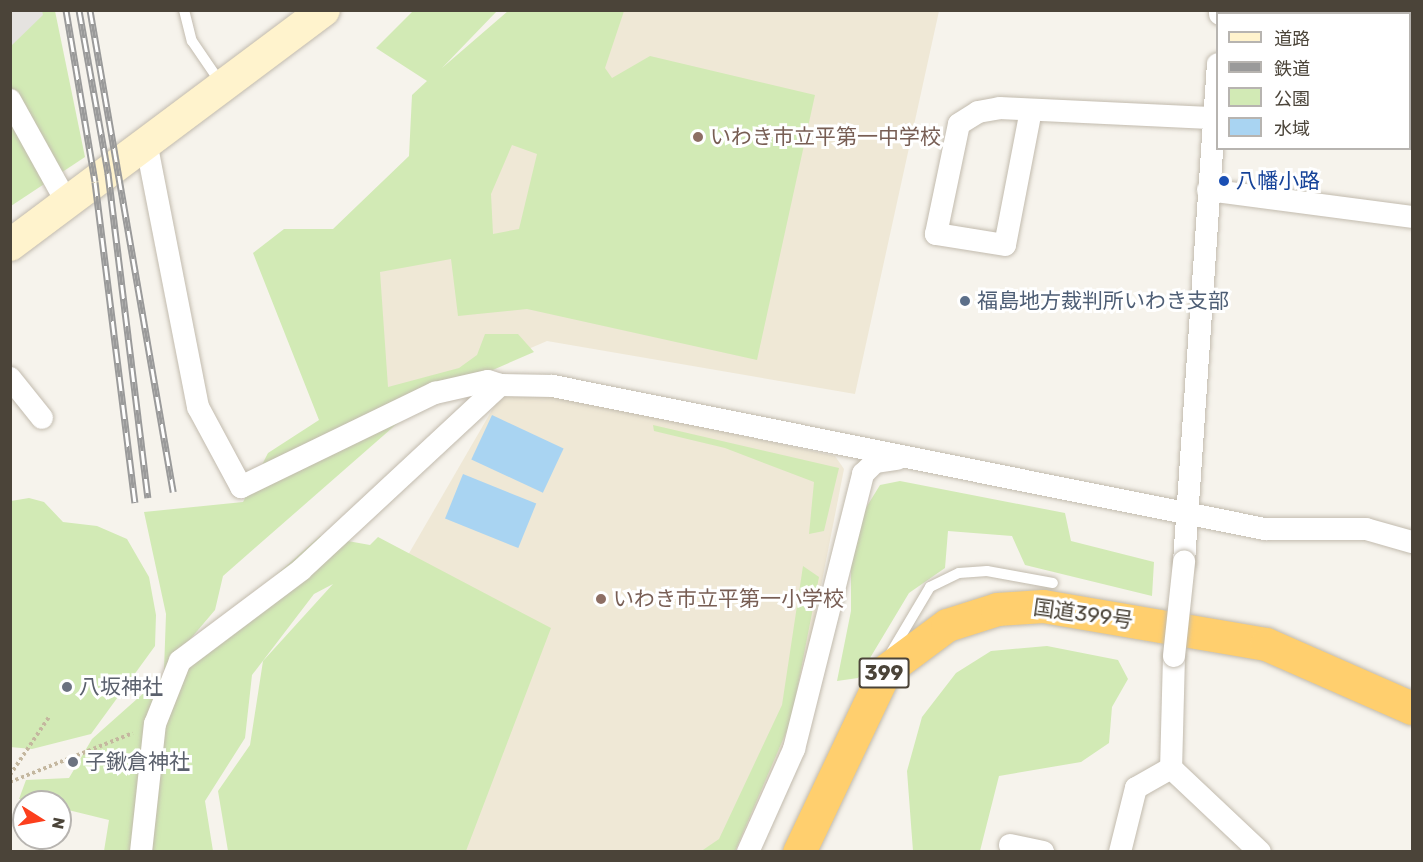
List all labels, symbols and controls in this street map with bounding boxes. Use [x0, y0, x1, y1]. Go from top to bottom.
legend [1216, 12, 1411, 150]
text: 道路 [1274, 28, 1310, 50]
text: 鉄道 [1274, 58, 1310, 80]
text: 公園 [1274, 88, 1310, 110]
text: 水域 [1274, 118, 1310, 140]
place label: いわき市立平第一中学校 [710, 124, 941, 150]
marker: いわき市立平第一中学校 [691, 130, 705, 144]
place label: 八幡小路 [1236, 168, 1320, 194]
marker: 八幡小路 [1217, 174, 1231, 188]
place label: 福島地方裁判所いわき支部 [977, 288, 1229, 314]
marker: 福島地方裁判所いわき支部 [958, 294, 972, 308]
place label: いわき市立平第一小学校 [613, 586, 844, 612]
marker: いわき市立平第一小学校 [594, 592, 608, 606]
street label: 国道399号 [1031, 595, 1135, 633]
road number: 399 [858, 656, 910, 690]
place label: 八坂神社 [79, 674, 163, 700]
marker: 八坂神社 [60, 680, 74, 694]
place label: 子鍬倉神社 [85, 749, 190, 775]
marker: 子鍬倉神社 [66, 755, 80, 769]
north arrow [12, 790, 72, 850]
text: N [48, 816, 69, 831]

